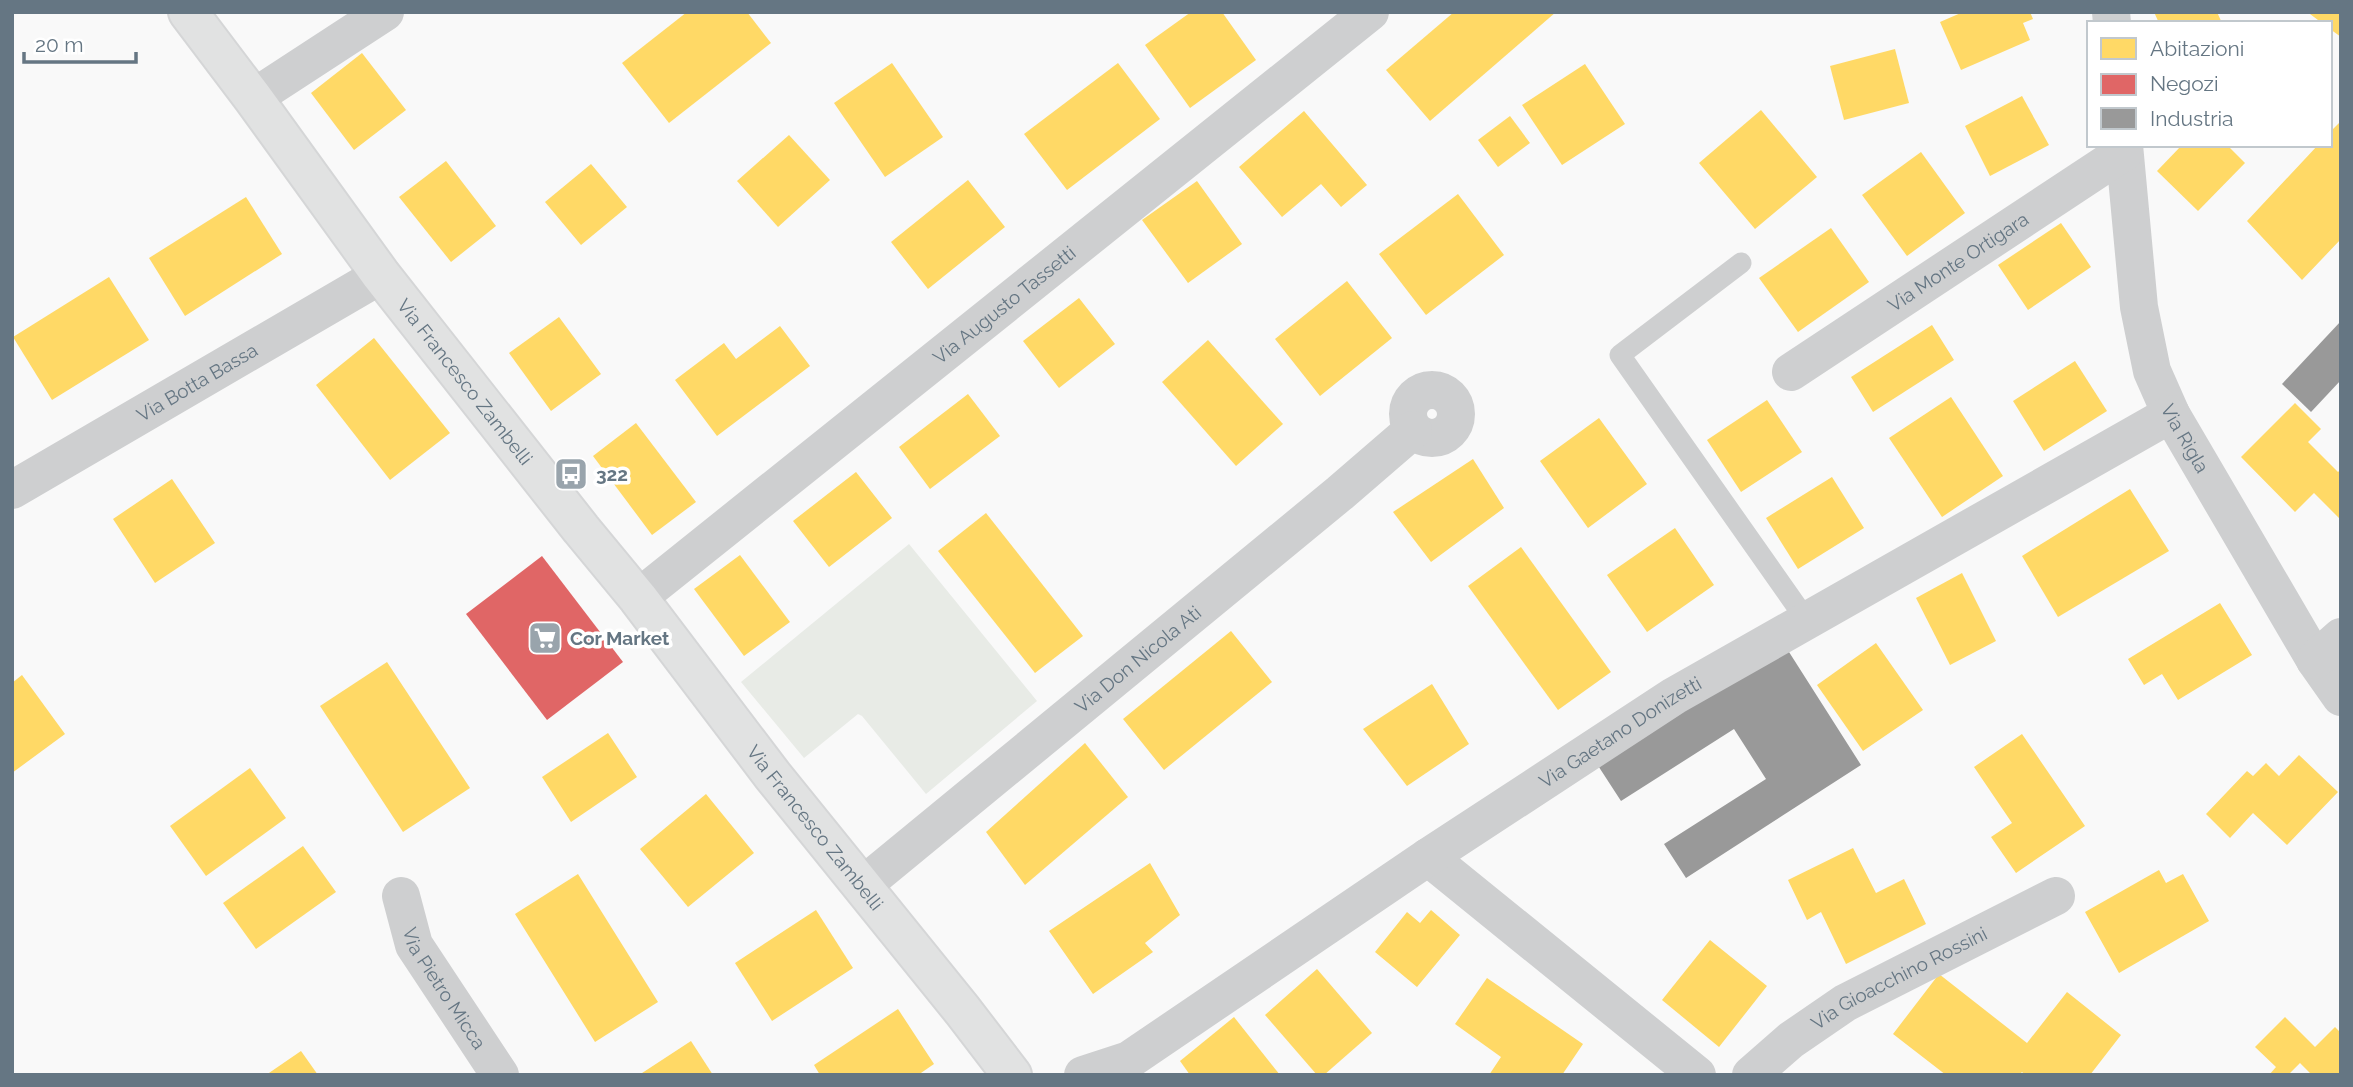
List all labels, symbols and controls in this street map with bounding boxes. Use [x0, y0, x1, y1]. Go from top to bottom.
scale bar [24, 21, 136, 65]
legend [2087, 21, 2332, 147]
text: 20 m [35, 32, 83, 57]
text: Abitazioni [2150, 36, 2244, 61]
text: Negozi [2150, 71, 2219, 96]
text: Industria [2150, 106, 2234, 131]
street label: Via Monte Ortigara [1883, 207, 2032, 316]
street label: Via Augusto Tassetti [929, 241, 1080, 368]
street label: Via Francesco Zambelli [393, 294, 537, 469]
street label: Via Botta Bassa [133, 339, 261, 426]
street label: Via Rigla [2157, 400, 2214, 477]
bus stop icon: 322 [552, 455, 590, 493]
place label: 322 [596, 463, 628, 485]
street label: Via Don Nicola Ati [1070, 601, 1205, 717]
supermarket icon: Cor Market [526, 619, 564, 657]
place label: Cor Market [570, 627, 670, 649]
street label: Via Gaetano Donizetti [1535, 672, 1705, 792]
street label: Via Francesco Zambelli [742, 741, 888, 914]
street label: Via Gioacchino Rossini [1807, 922, 1990, 1034]
street label: Via Pietro Micca [399, 925, 491, 1053]

